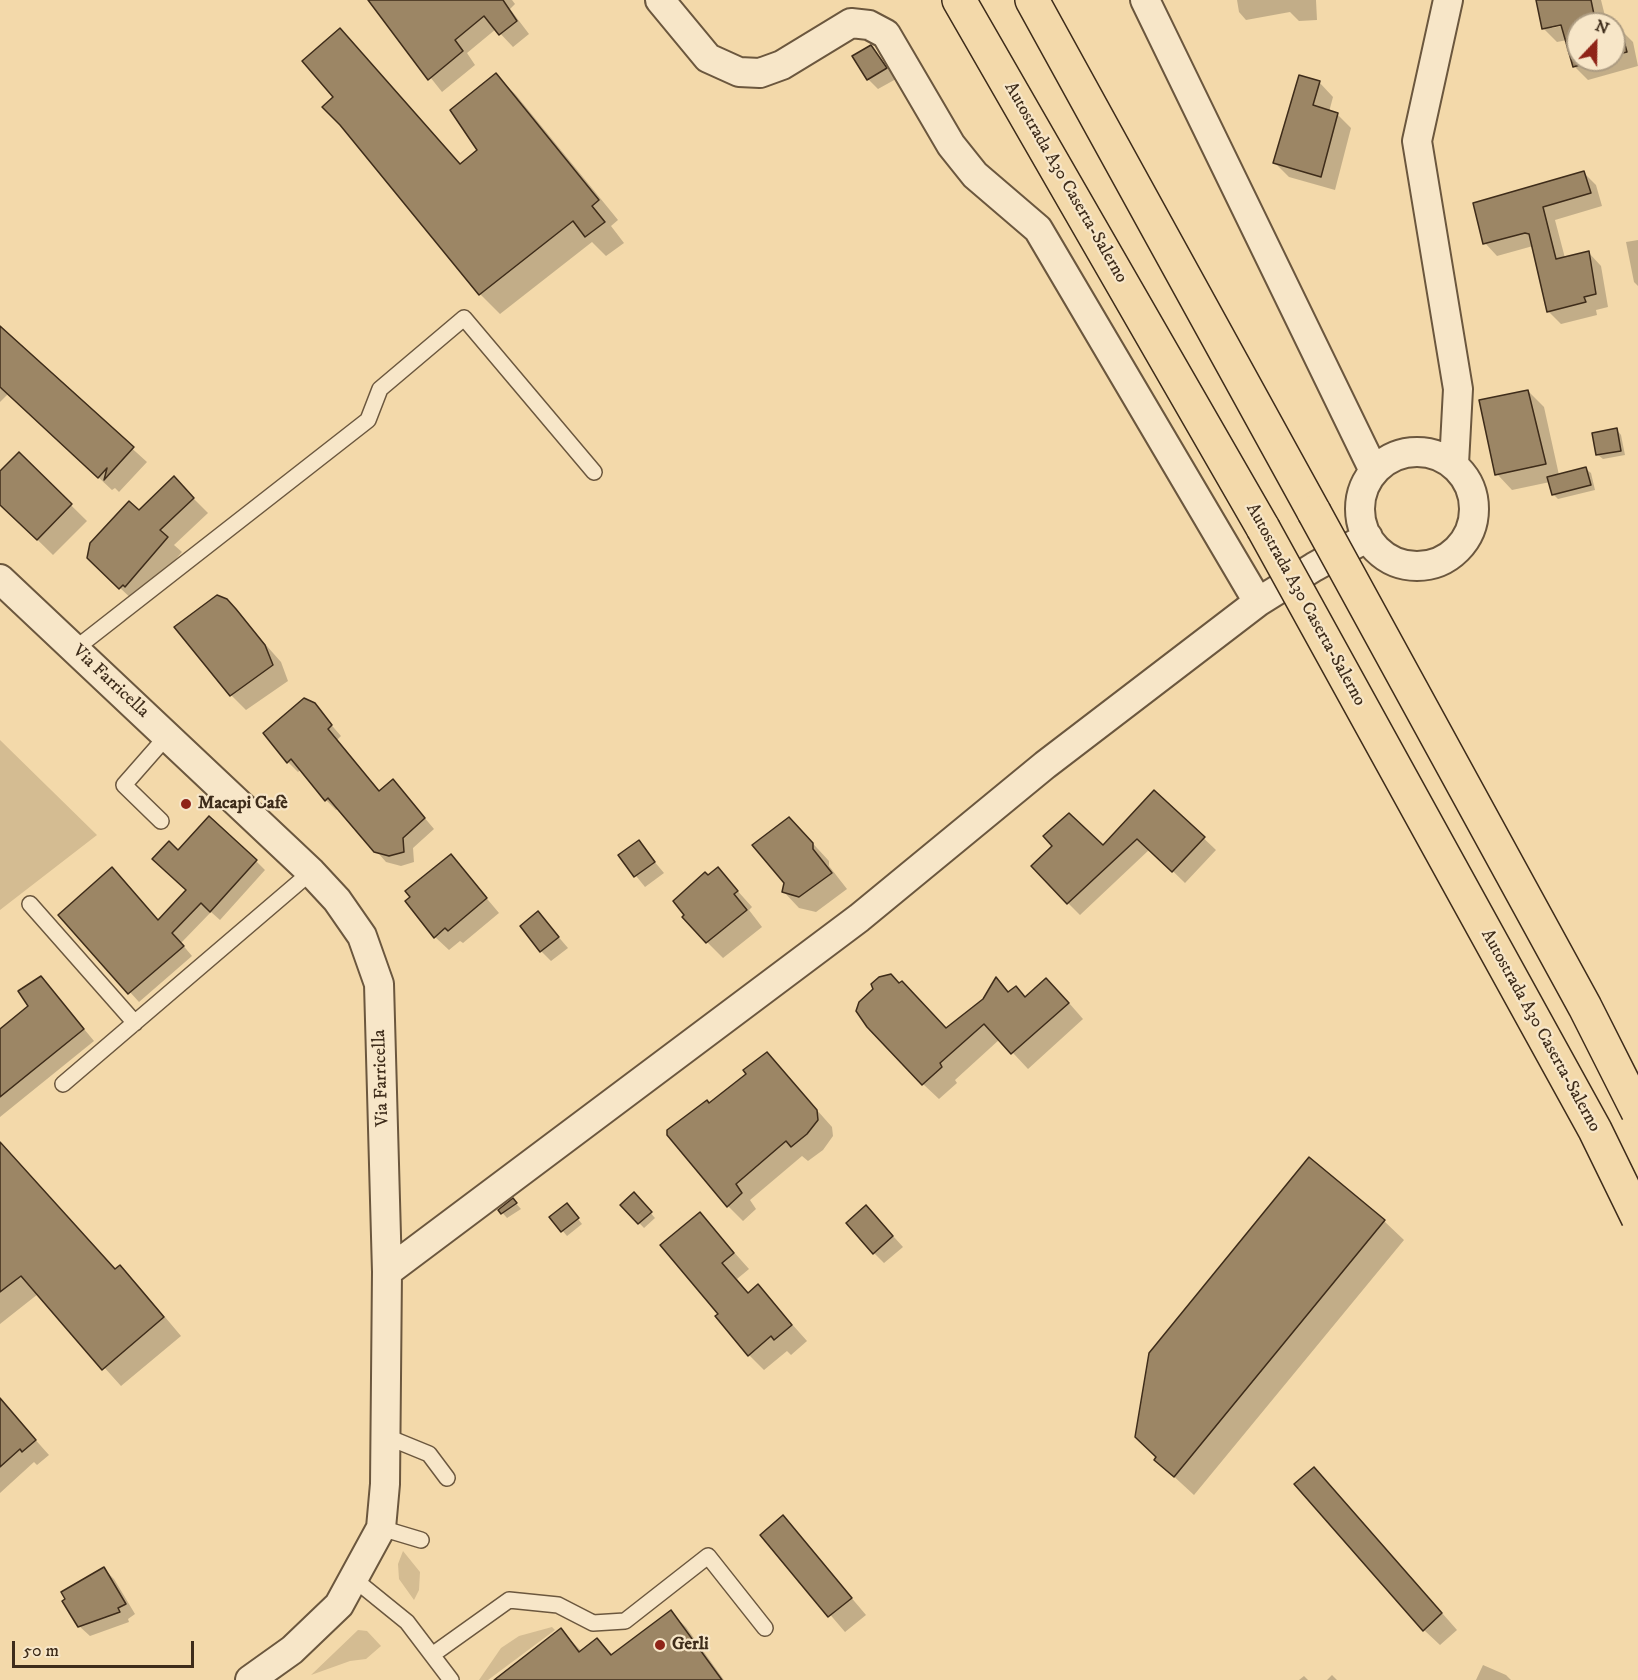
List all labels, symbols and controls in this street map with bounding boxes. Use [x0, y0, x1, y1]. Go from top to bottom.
north arrow [1566, 12, 1626, 72]
text: N [1592, 15, 1612, 39]
street label: Autostrada A30 Caserta-Salerno [999, 79, 1131, 287]
street label: Autostrada A30 Caserta-Salerno [1240, 500, 1370, 710]
street label: Via Farricella [67, 641, 153, 723]
place label: Macapi Cafè [198, 793, 288, 815]
marker: Macapi Cafè [179, 797, 193, 811]
street label: Autostrada A30 Caserta-Salerno [1475, 926, 1605, 1136]
street label: Via Farricella [370, 1029, 394, 1127]
scale bar [15, 1629, 196, 1667]
place label: Gerli [672, 1634, 709, 1656]
marker: Gerli [653, 1638, 667, 1652]
text: 50 m [23, 1640, 59, 1662]

